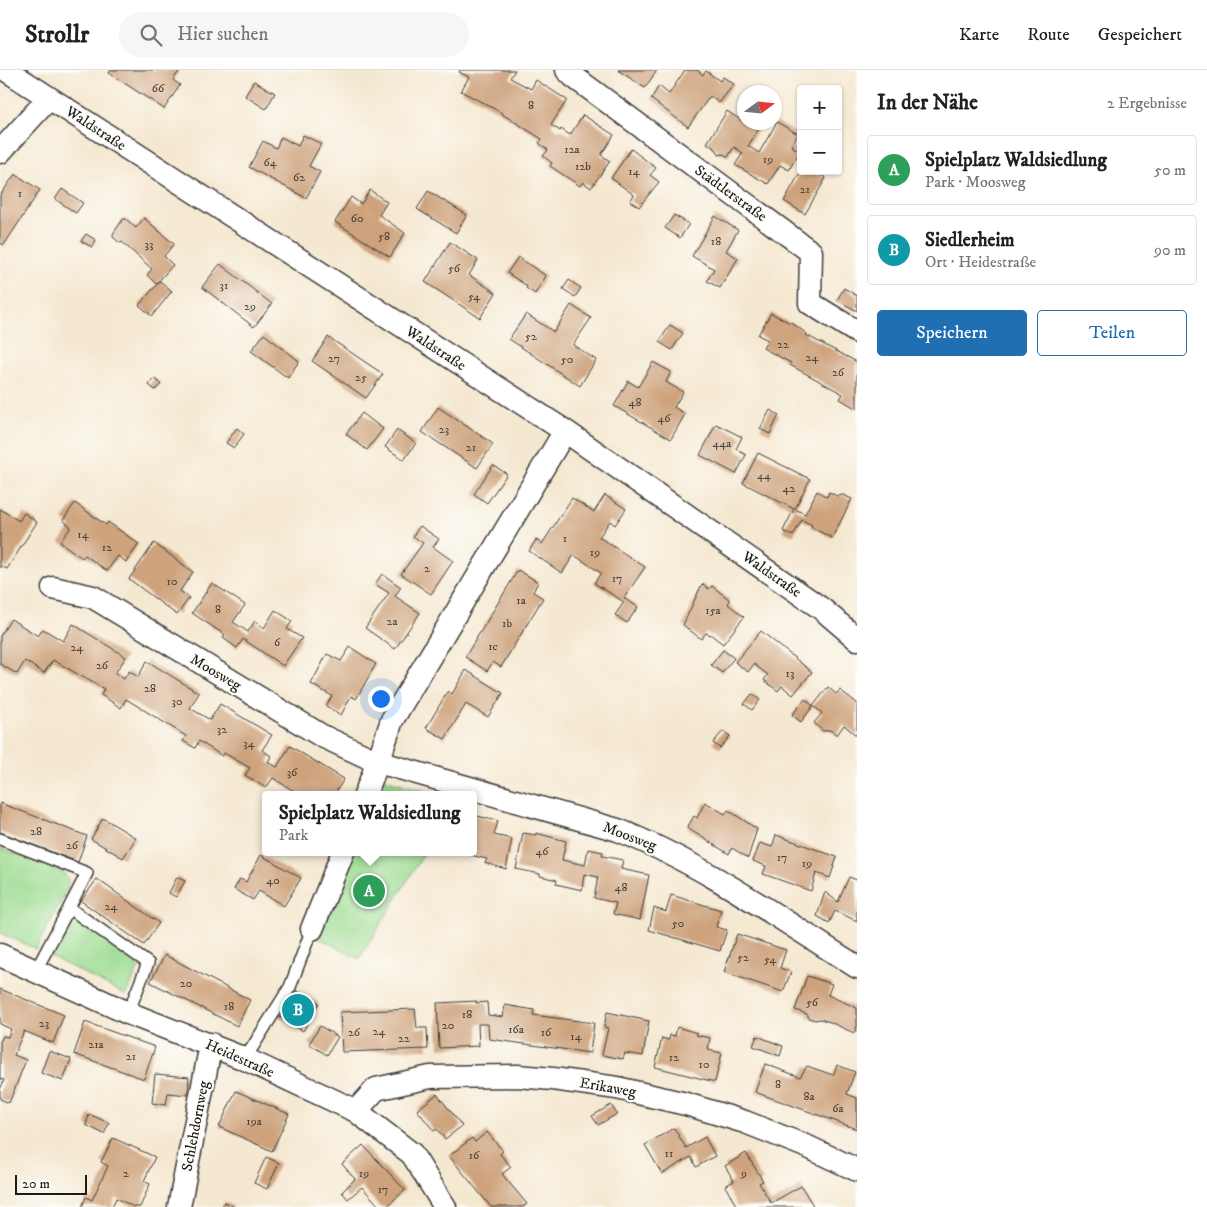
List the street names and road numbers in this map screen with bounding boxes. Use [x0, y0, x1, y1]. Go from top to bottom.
street label: Waldstraße [61, 101, 130, 155]
street label: Städtlerstraße [691, 161, 771, 226]
street label: Waldstraße [401, 321, 470, 375]
street label: Waldstraße [737, 546, 805, 602]
street label: Moosweg [187, 650, 245, 695]
street label: Moosweg [600, 818, 660, 856]
street label: Heidestraße [202, 1035, 277, 1082]
street label: Erikaweg [578, 1073, 638, 1102]
street label: Schlehdornweg [177, 1079, 214, 1173]

